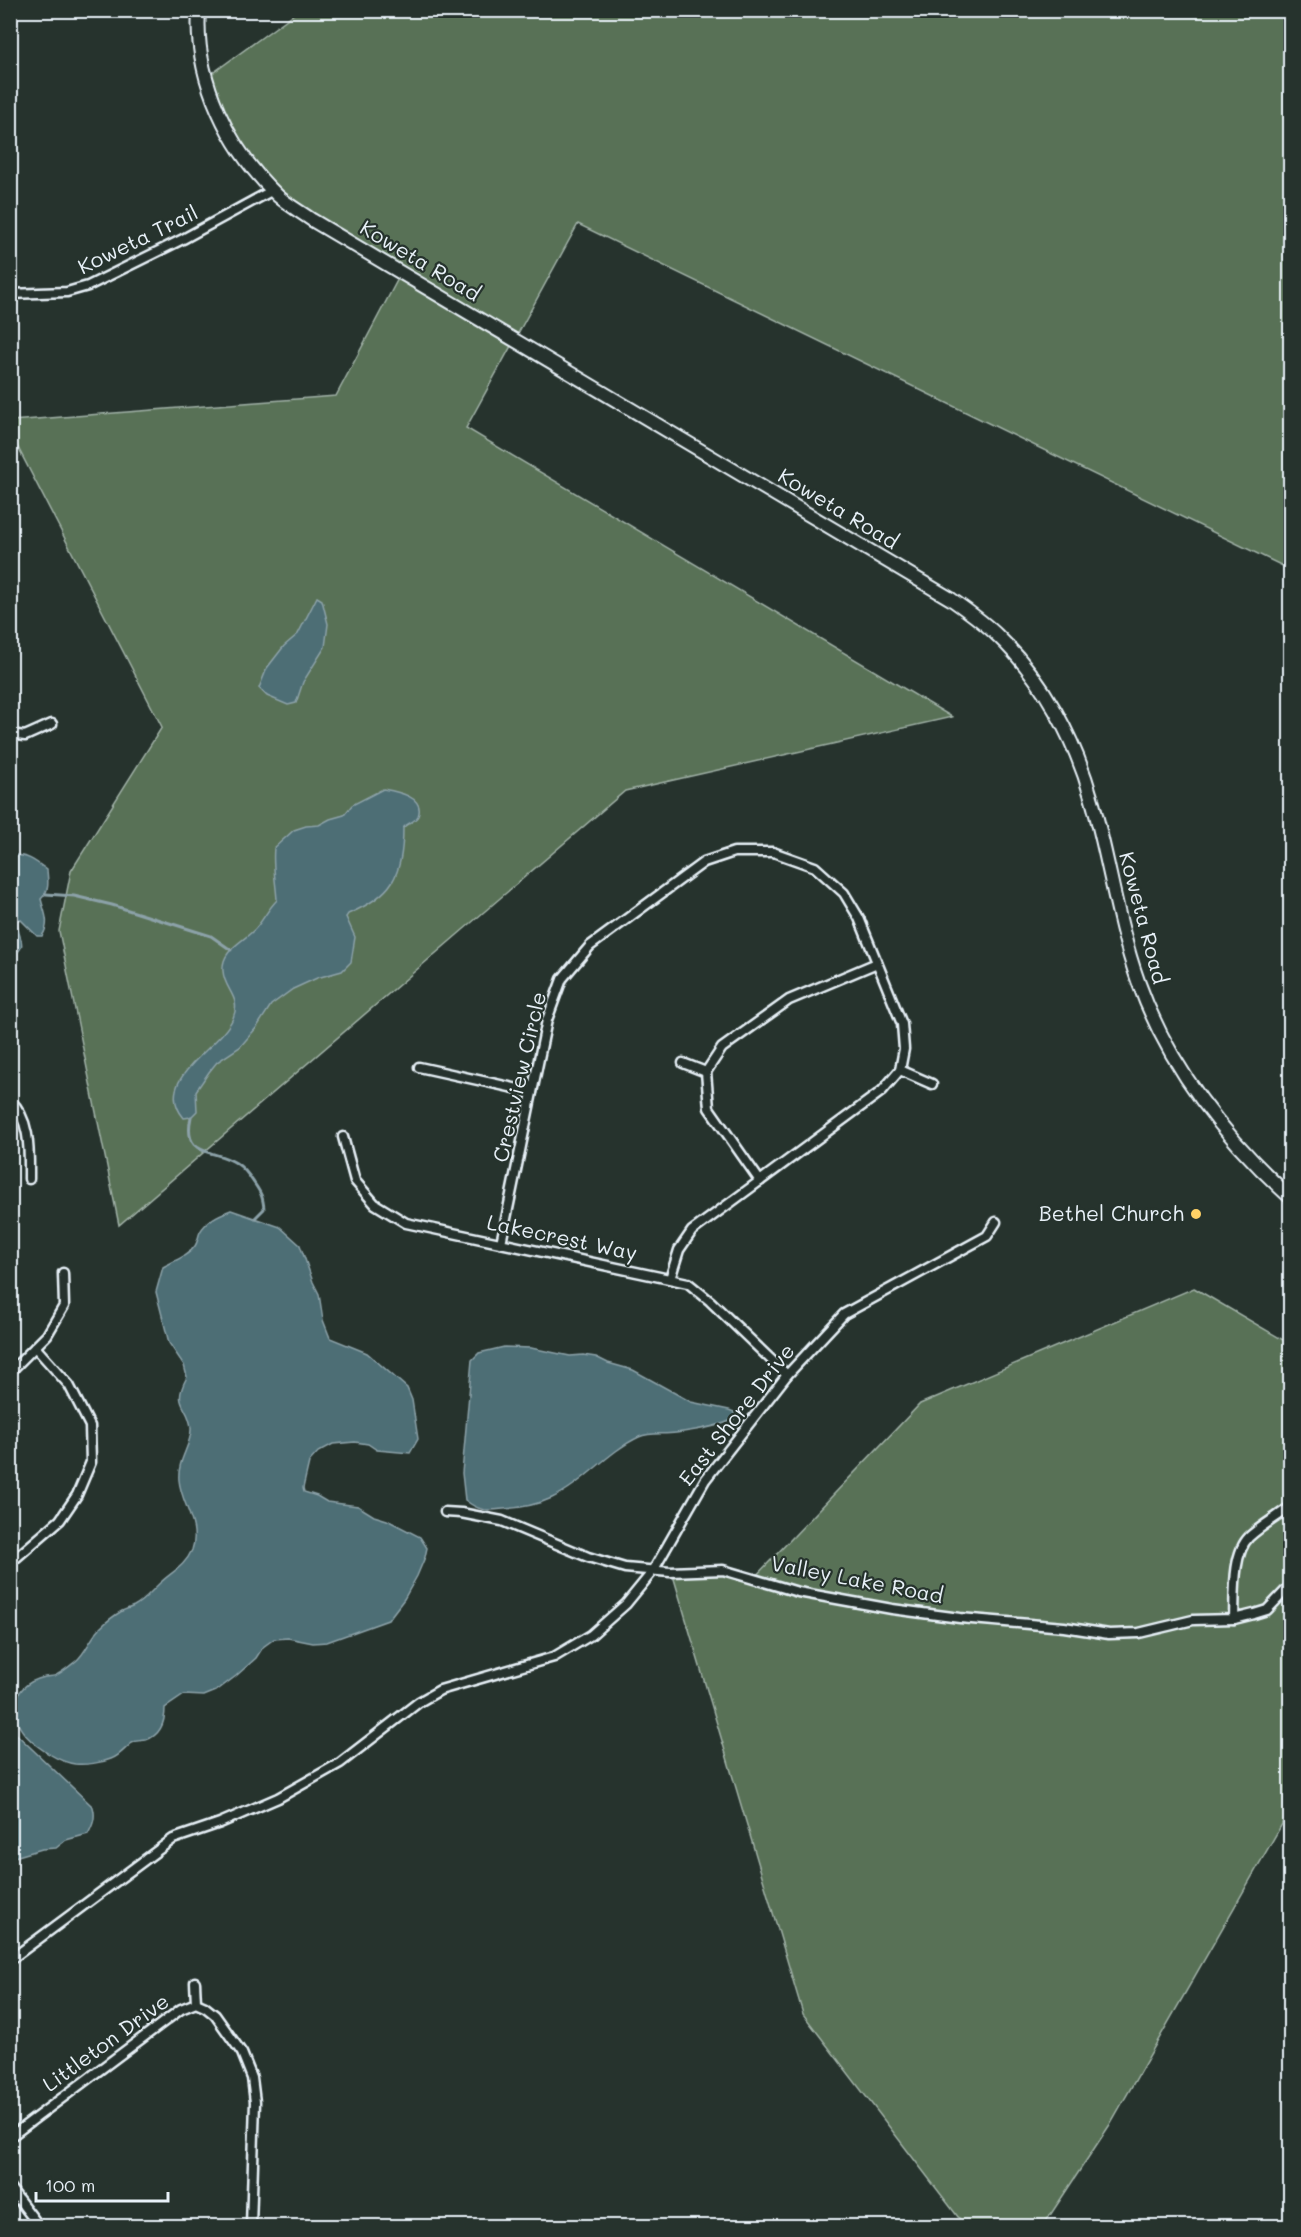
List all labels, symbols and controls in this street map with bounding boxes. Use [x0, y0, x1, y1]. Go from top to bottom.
street label: Koweta Trail [73, 198, 202, 279]
street label: Koweta Road [356, 213, 486, 306]
street label: Koweta Road [774, 461, 904, 554]
street label: Koweta Road [1114, 849, 1175, 987]
street label: Crestview Circle [486, 989, 551, 1165]
place label: Bethel Church [1039, 1199, 1184, 1226]
street label: Lakecrest Way [485, 1207, 640, 1266]
marker: Bethel Church [1189, 1207, 1203, 1221]
street label: East Shore Drive [672, 1338, 800, 1491]
street label: Valley Lake Road [769, 1549, 946, 1608]
street label: Littleton Drive [37, 1987, 174, 2097]
scale bar [36, 2165, 168, 2203]
text: 100 m [45, 2173, 95, 2197]

